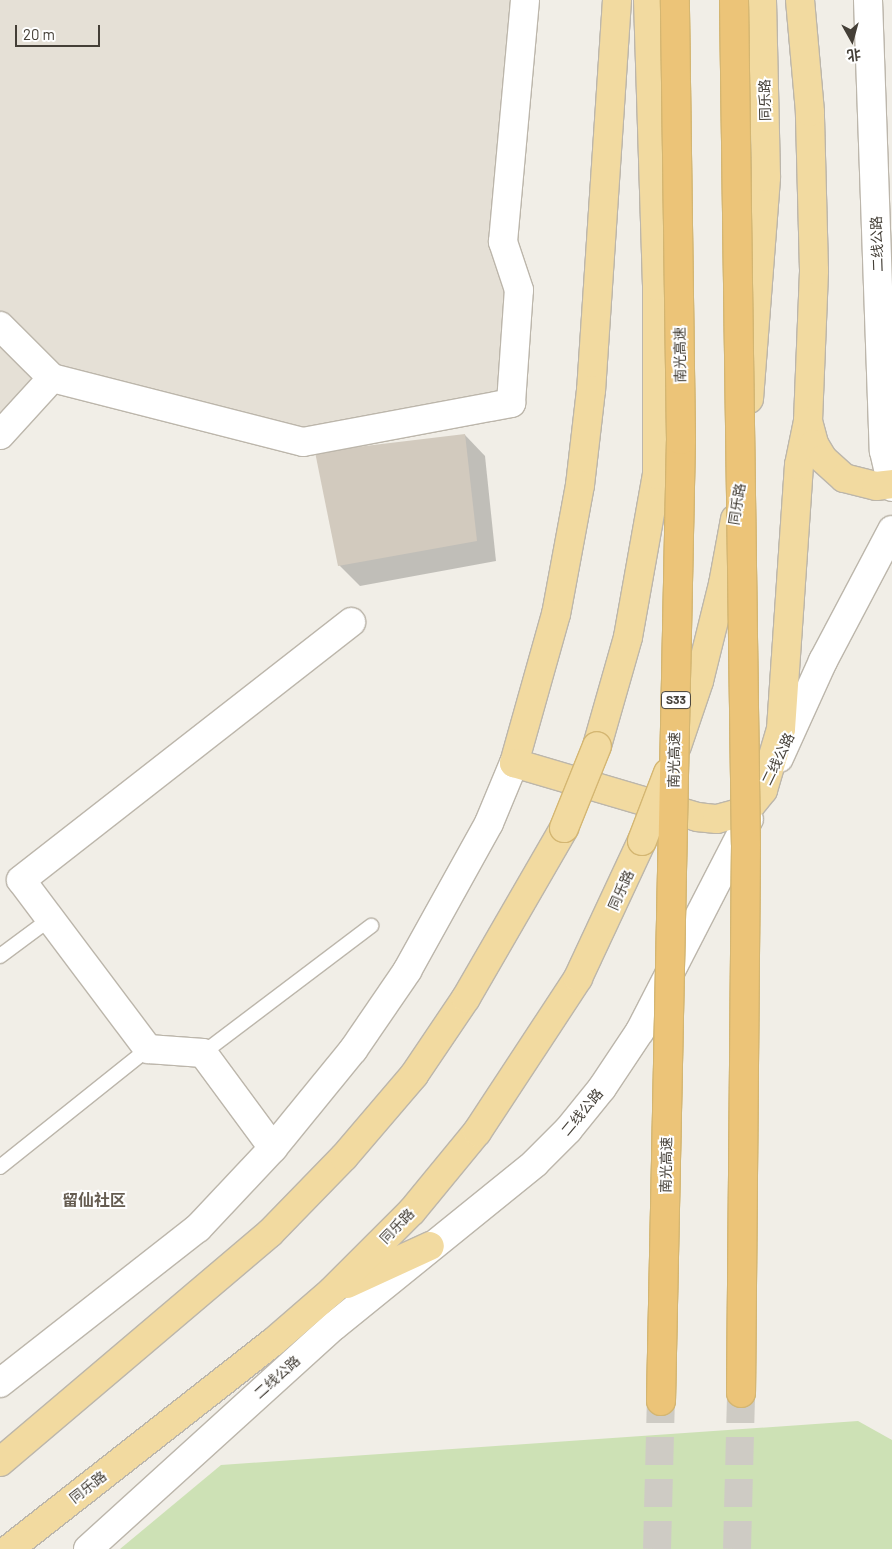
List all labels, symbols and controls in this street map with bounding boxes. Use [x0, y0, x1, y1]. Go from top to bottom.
scale bar [18, 15, 102, 47]
north arrow [827, 15, 877, 65]
text: 20 m [23, 25, 55, 43]
text: 北 [846, 46, 862, 65]
street label: 同乐路 [756, 79, 774, 121]
street label: 二线公路 [868, 216, 886, 272]
street label: 南光高速 [671, 327, 689, 383]
street label: 同乐路 [725, 482, 749, 526]
road number: S33 [660, 690, 692, 710]
street label: 二线公路 [758, 730, 798, 788]
street label: 南光高速 [665, 732, 683, 788]
street label: 同乐路 [605, 867, 637, 913]
street label: 二线公路 [558, 1085, 606, 1139]
street label: 南光高速 [657, 1137, 675, 1193]
district label: 留仙社区 [62, 1190, 126, 1210]
street label: 同乐路 [376, 1205, 418, 1247]
street label: 二线公路 [251, 1352, 303, 1402]
street label: 同乐路 [66, 1467, 110, 1507]

